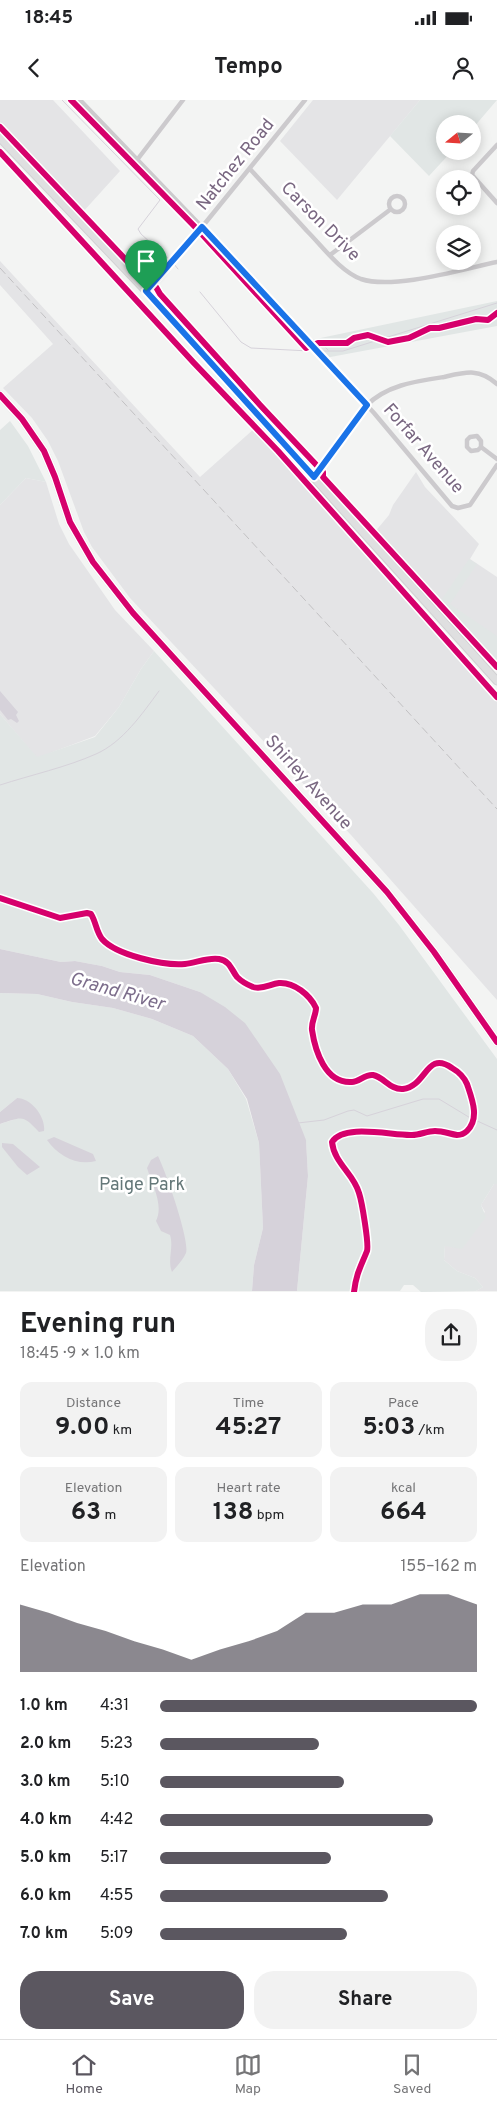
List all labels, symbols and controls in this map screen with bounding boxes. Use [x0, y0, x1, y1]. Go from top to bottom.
text: 18:45 [25, 6, 73, 30]
icon: back [20, 54, 48, 82]
text: Tempo [214, 54, 283, 81]
icon: person [449, 54, 477, 82]
street label: Natchez Road [192, 114, 280, 216]
north arrow [436, 115, 481, 160]
map controls [436, 115, 481, 270]
button: locate [436, 170, 481, 215]
street label: Carson Drive [275, 177, 365, 267]
button: layers [436, 225, 481, 270]
pin [125, 240, 167, 291]
icon: arrive [132, 247, 160, 275]
street label: Forfar Avenue [378, 399, 468, 499]
street label: Shirley Avenue [259, 731, 357, 835]
water label: Grand River [67, 967, 169, 1017]
park label: Paige Park [99, 1174, 185, 1197]
text: Evening run [20, 1307, 176, 1343]
button: share [425, 1309, 477, 1361]
text: 18:45 · 9 × 1.0 km [20, 1344, 140, 1364]
text: Distance [66, 1395, 121, 1412]
text: Time [233, 1395, 264, 1412]
text: Pace [388, 1395, 419, 1412]
text: 9.00 [55, 1412, 109, 1444]
text: 45:27 [216, 1412, 281, 1444]
text: 5:03 [362, 1412, 415, 1444]
text: km [109, 1422, 132, 1439]
text: /km [415, 1422, 445, 1439]
text: Elevation [65, 1480, 122, 1497]
text: Heart rate [216, 1480, 281, 1497]
text: kcal [391, 1480, 416, 1497]
text: 63 [71, 1497, 101, 1529]
text: 138 [213, 1497, 253, 1529]
text: 664 [380, 1497, 427, 1529]
text: m [101, 1507, 116, 1524]
text: bpm [253, 1507, 284, 1524]
text: Elevation [20, 1557, 86, 1577]
text: 155–162 m [400, 1557, 477, 1577]
text: 1.0 km [20, 1696, 68, 1716]
text: 4:31 [100, 1696, 129, 1716]
text: 2.0 km [20, 1734, 71, 1754]
text: 5:23 [100, 1734, 133, 1754]
text: 3.0 km [20, 1772, 71, 1792]
text: 5:10 [100, 1772, 130, 1792]
text: 4.0 km [20, 1810, 72, 1830]
text: 4:42 [100, 1810, 133, 1830]
text: 5.0 km [20, 1848, 71, 1868]
text: 5:17 [100, 1848, 128, 1868]
text: 6.0 km [20, 1886, 71, 1906]
text: 4:55 [100, 1886, 133, 1906]
text: 7.0 km [20, 1924, 68, 1944]
text: 5:09 [100, 1924, 133, 1944]
button: Save [20, 1971, 244, 2029]
button: Share [254, 1971, 477, 2029]
tab: Home [66, 2051, 103, 2098]
tab: Map [234, 2051, 262, 2098]
tab: Saved [393, 2051, 431, 2098]

